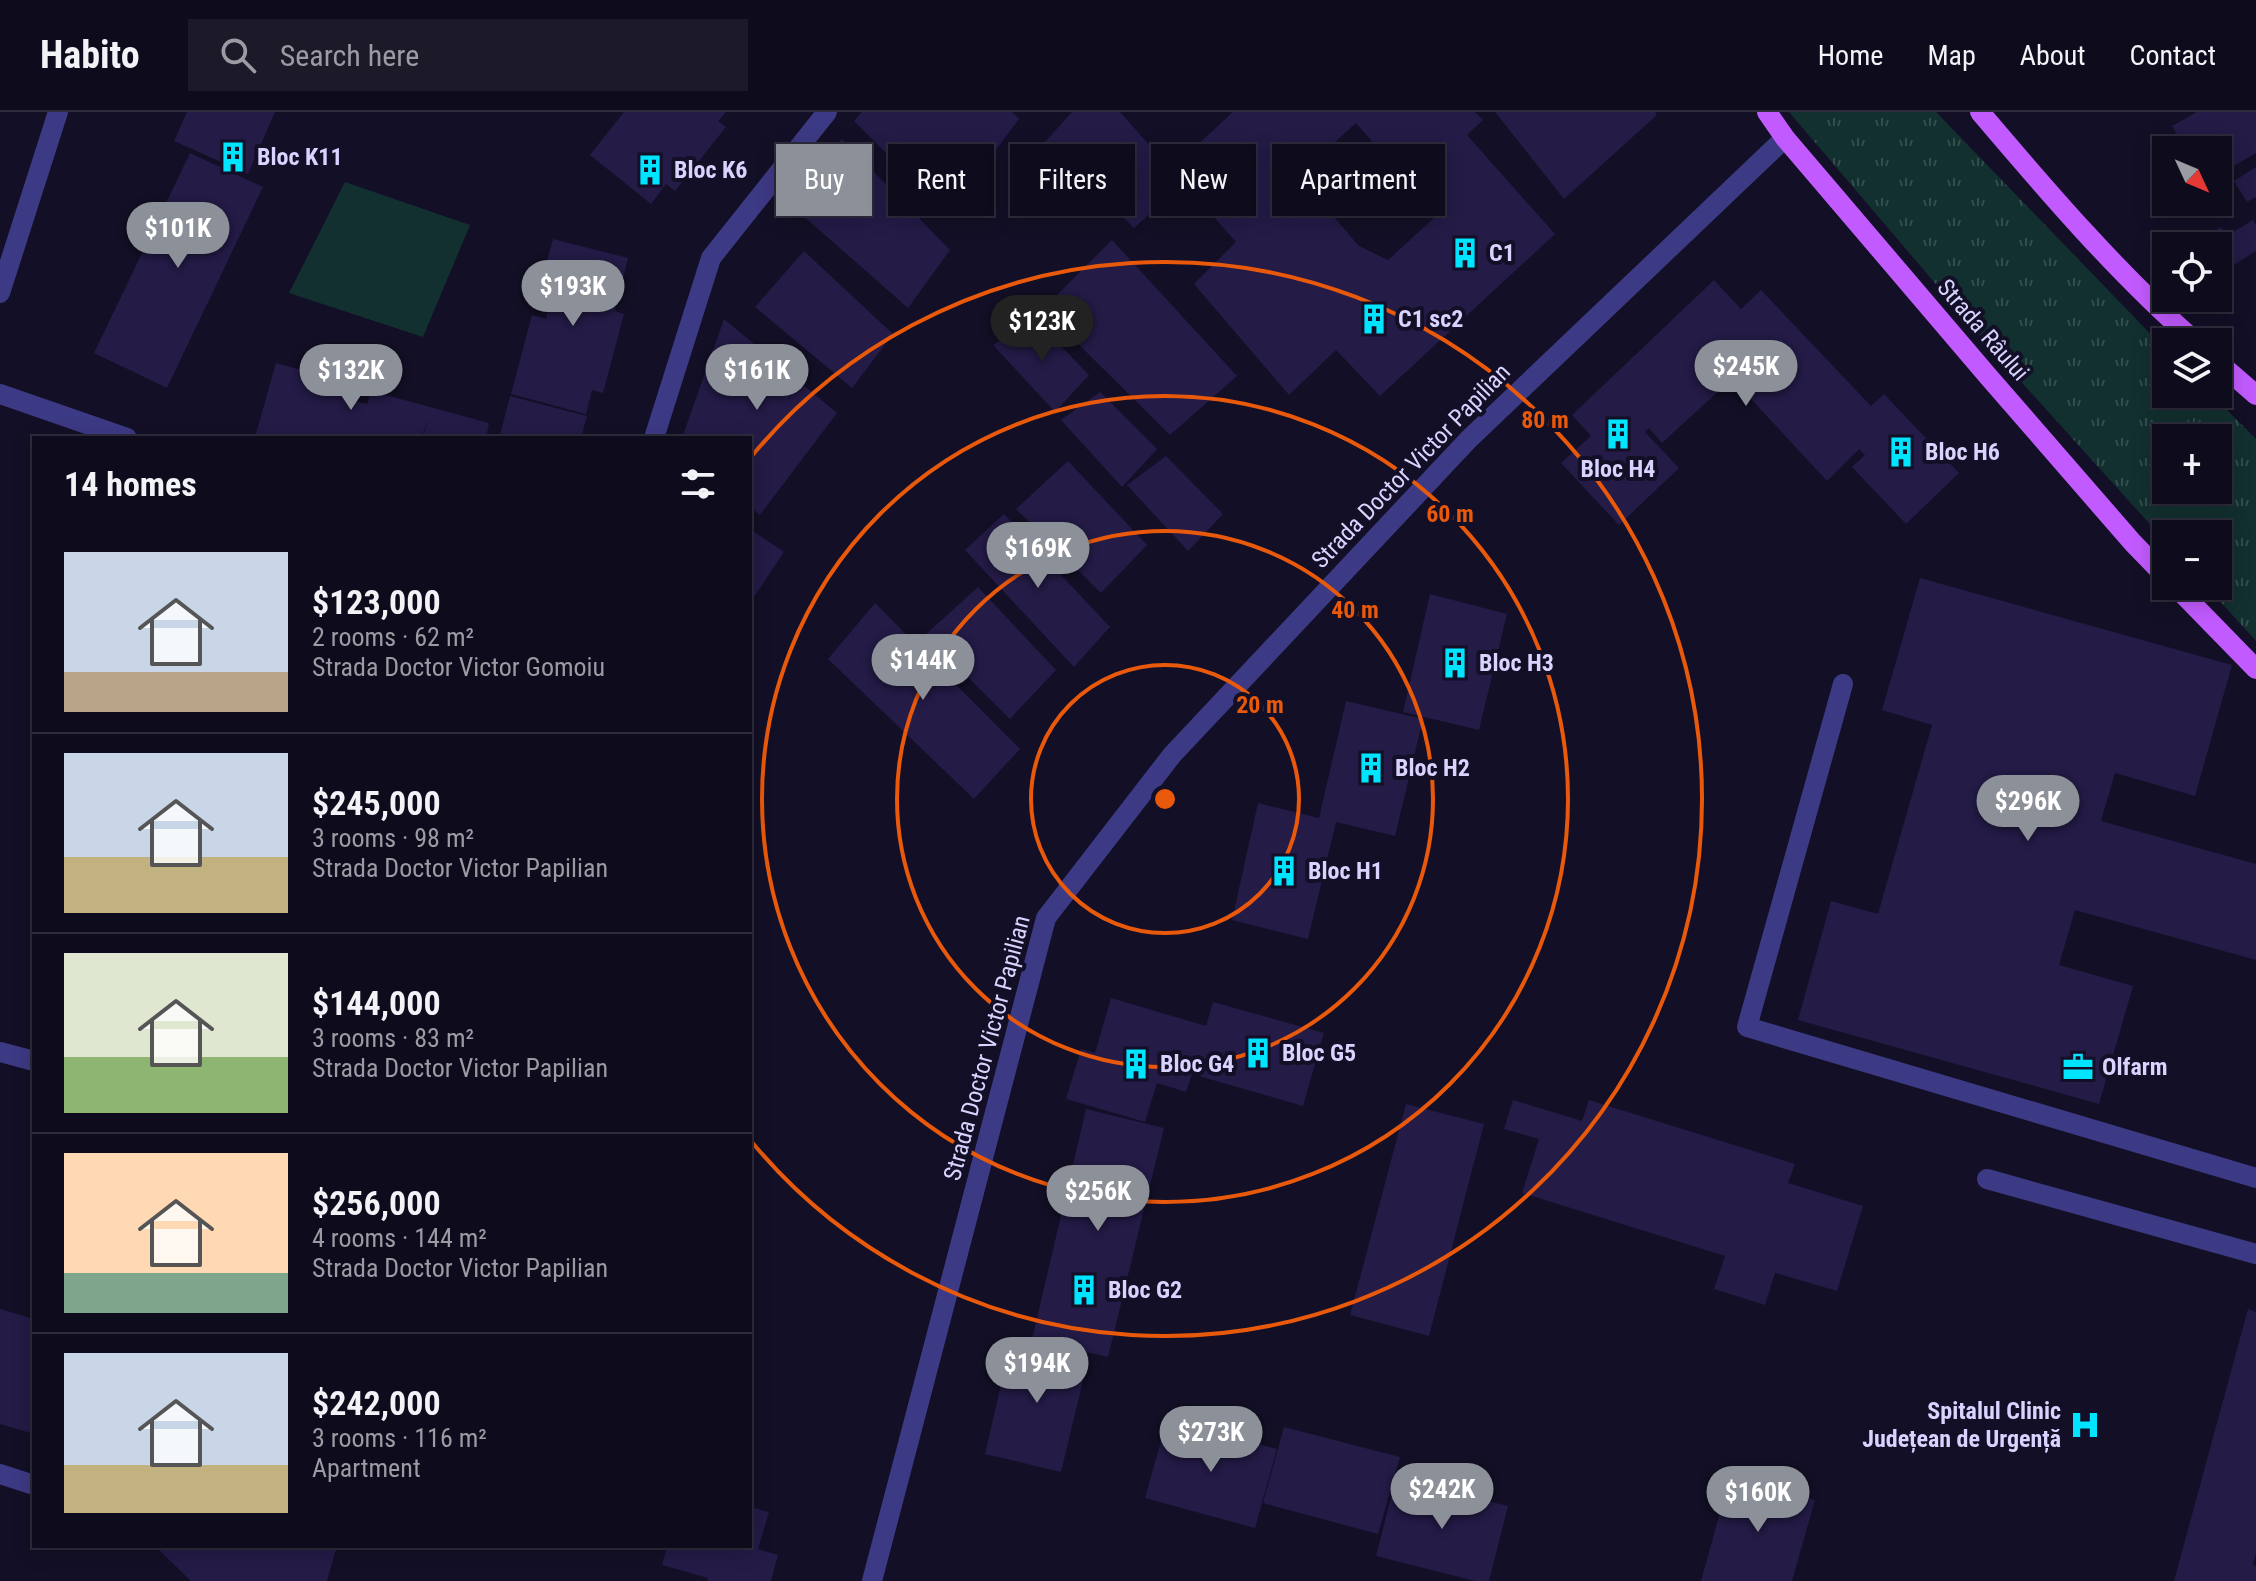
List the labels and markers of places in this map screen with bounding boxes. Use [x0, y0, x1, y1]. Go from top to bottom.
building icon: Bloc K11 [216, 140, 250, 174]
place label: Bloc K11 [257, 143, 343, 171]
building icon: Bloc K6 [633, 153, 667, 187]
place label: Bloc K6 [674, 156, 747, 184]
pin: $101K [122, 202, 234, 270]
building icon: C1 [1448, 236, 1482, 270]
place label: C1 [1489, 239, 1515, 267]
pin: $193K [517, 260, 629, 328]
pin: $123K [986, 295, 1098, 363]
building icon: C1 sc2 [1357, 302, 1391, 336]
place label: C1 sc2 [1398, 305, 1463, 333]
pin: $245K [1690, 340, 1802, 408]
pin: $132K [295, 344, 407, 412]
pin: $161K [701, 344, 813, 412]
building icon: Bloc H4 [1601, 417, 1635, 451]
building icon: Bloc H6 [1884, 435, 1918, 469]
place label: Bloc H6 [1925, 438, 2000, 466]
place label: Bloc H4 [1581, 455, 1655, 483]
pin: $169K [982, 522, 1094, 590]
pin: $144K [867, 634, 979, 702]
building icon: Bloc H3 [1438, 646, 1472, 680]
place label: Bloc H3 [1479, 649, 1554, 677]
building icon: Bloc H2 [1354, 751, 1388, 785]
place label: Bloc H2 [1395, 754, 1470, 782]
pin: $296K [1972, 775, 2084, 843]
centre of rings [1151, 785, 1179, 813]
building icon: Bloc H1 [1267, 854, 1301, 888]
place label: Bloc H1 [1308, 857, 1383, 885]
building icon: Bloc G5 [1241, 1036, 1275, 1070]
place label: Bloc G5 [1282, 1039, 1356, 1067]
building icon: Bloc G4 [1119, 1047, 1153, 1081]
place label: Bloc G4 [1160, 1050, 1234, 1078]
office icon: Olfarm [2061, 1050, 2095, 1084]
place label: Olfarm [2102, 1053, 2167, 1081]
pin: $256K [1042, 1165, 1154, 1233]
building icon: Bloc G2 [1067, 1273, 1101, 1307]
place label: Bloc G2 [1108, 1276, 1182, 1304]
pin: $194K [981, 1337, 1093, 1405]
place label: Spitalul Clinic Județean de Urgență [1862, 1397, 2061, 1453]
pin: $273K [1155, 1406, 1267, 1474]
hospital icon: Spitalul Clinic Județean de Urgență [2068, 1408, 2102, 1442]
pin: $242K [1386, 1463, 1498, 1531]
pin: $160K [1702, 1466, 1814, 1534]

